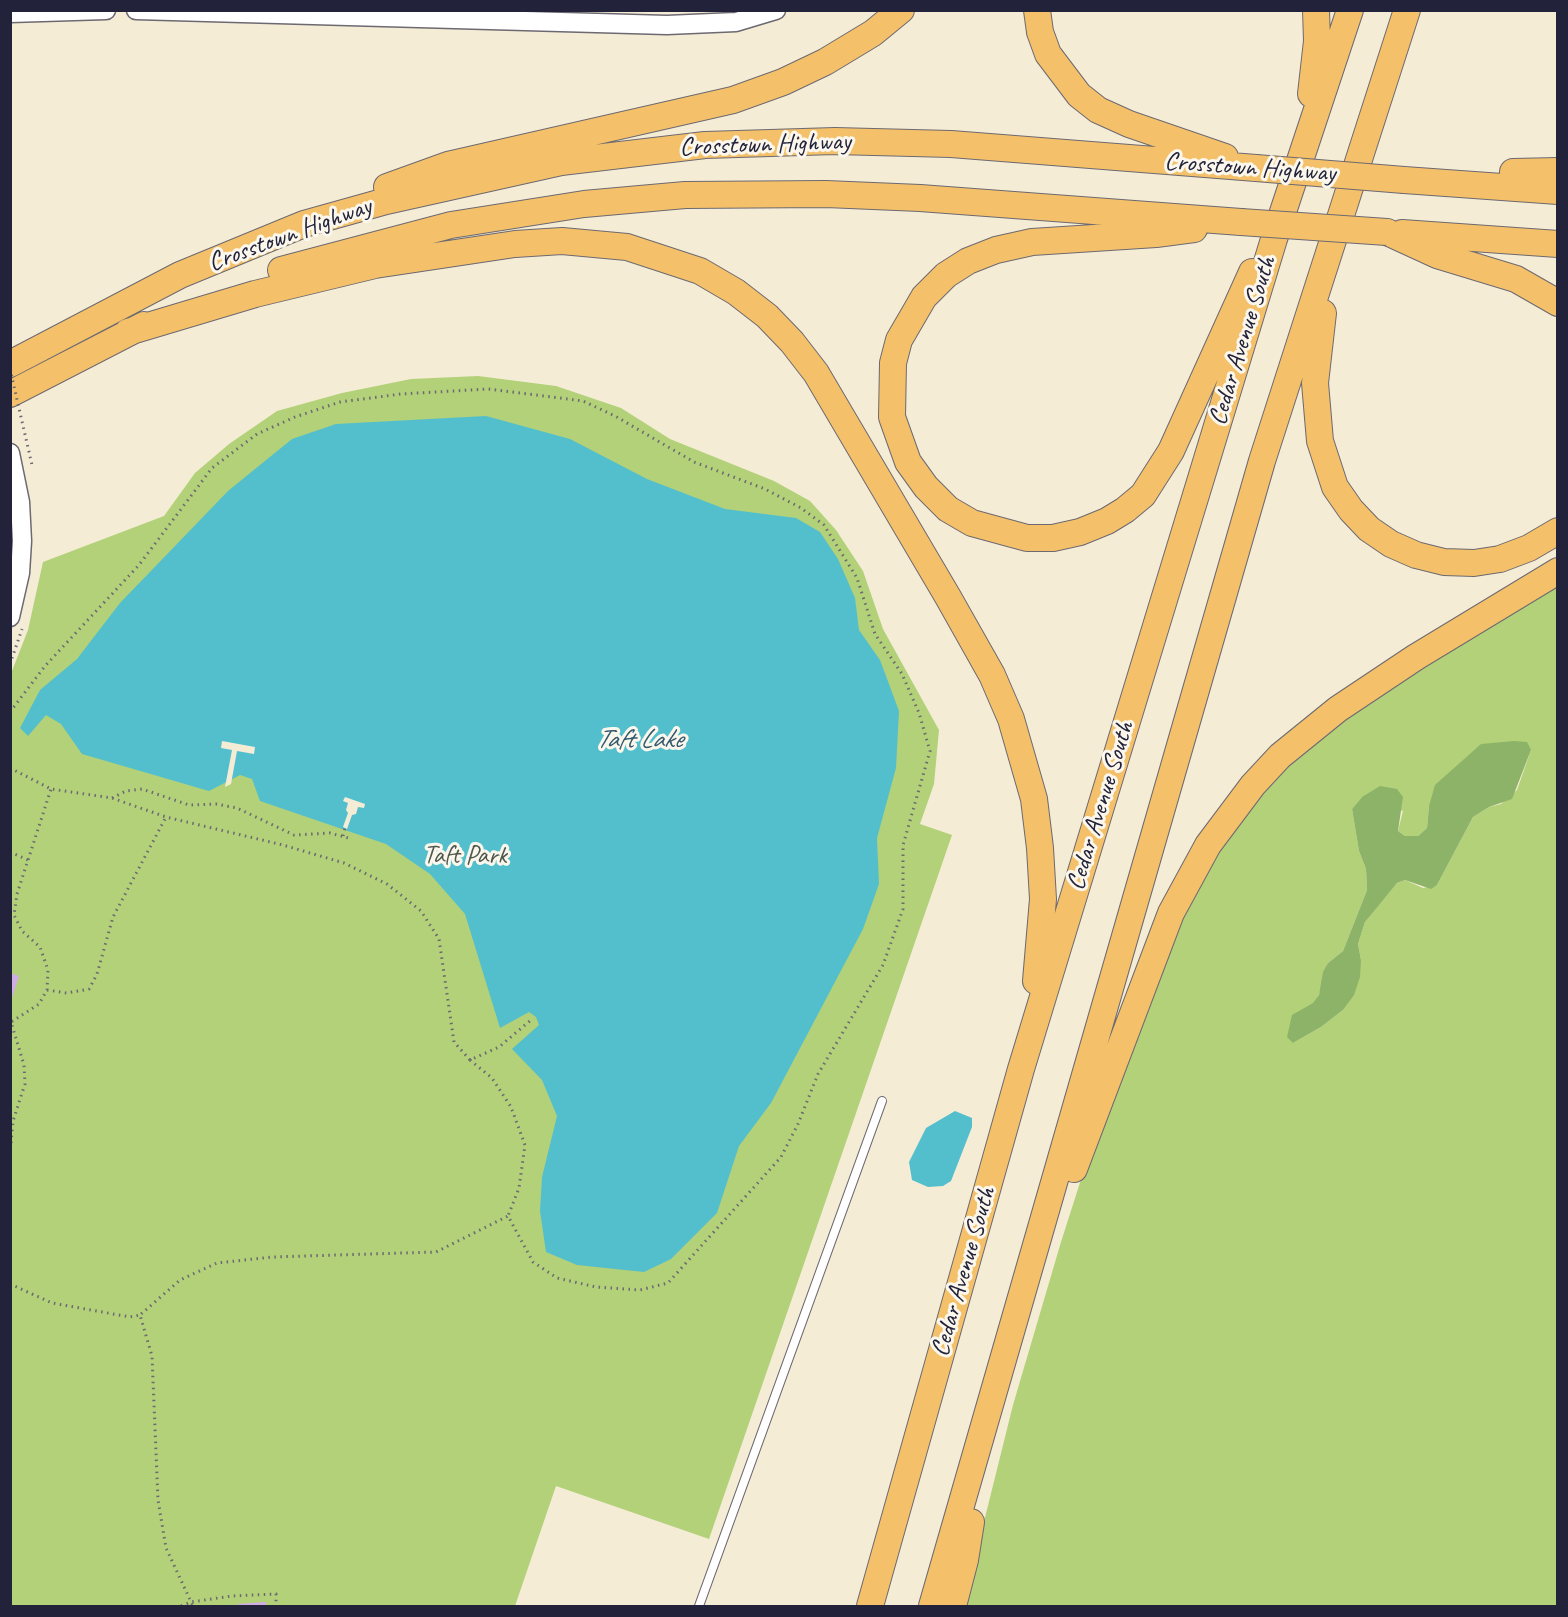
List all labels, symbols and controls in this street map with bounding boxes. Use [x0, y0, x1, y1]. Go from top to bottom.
street label: Crosstown Highway [679, 126, 851, 164]
street label: Crosstown Highway [1163, 146, 1337, 190]
street label: Crosstown Highway [204, 191, 376, 279]
street label: Cedar Avenue South [1203, 253, 1283, 429]
street label: Cedar Avenue South [1061, 718, 1141, 894]
water label: Taft Lake [596, 724, 682, 756]
park label: Taft Park [423, 840, 507, 872]
street label: Cedar Avenue South [925, 1184, 1003, 1360]

